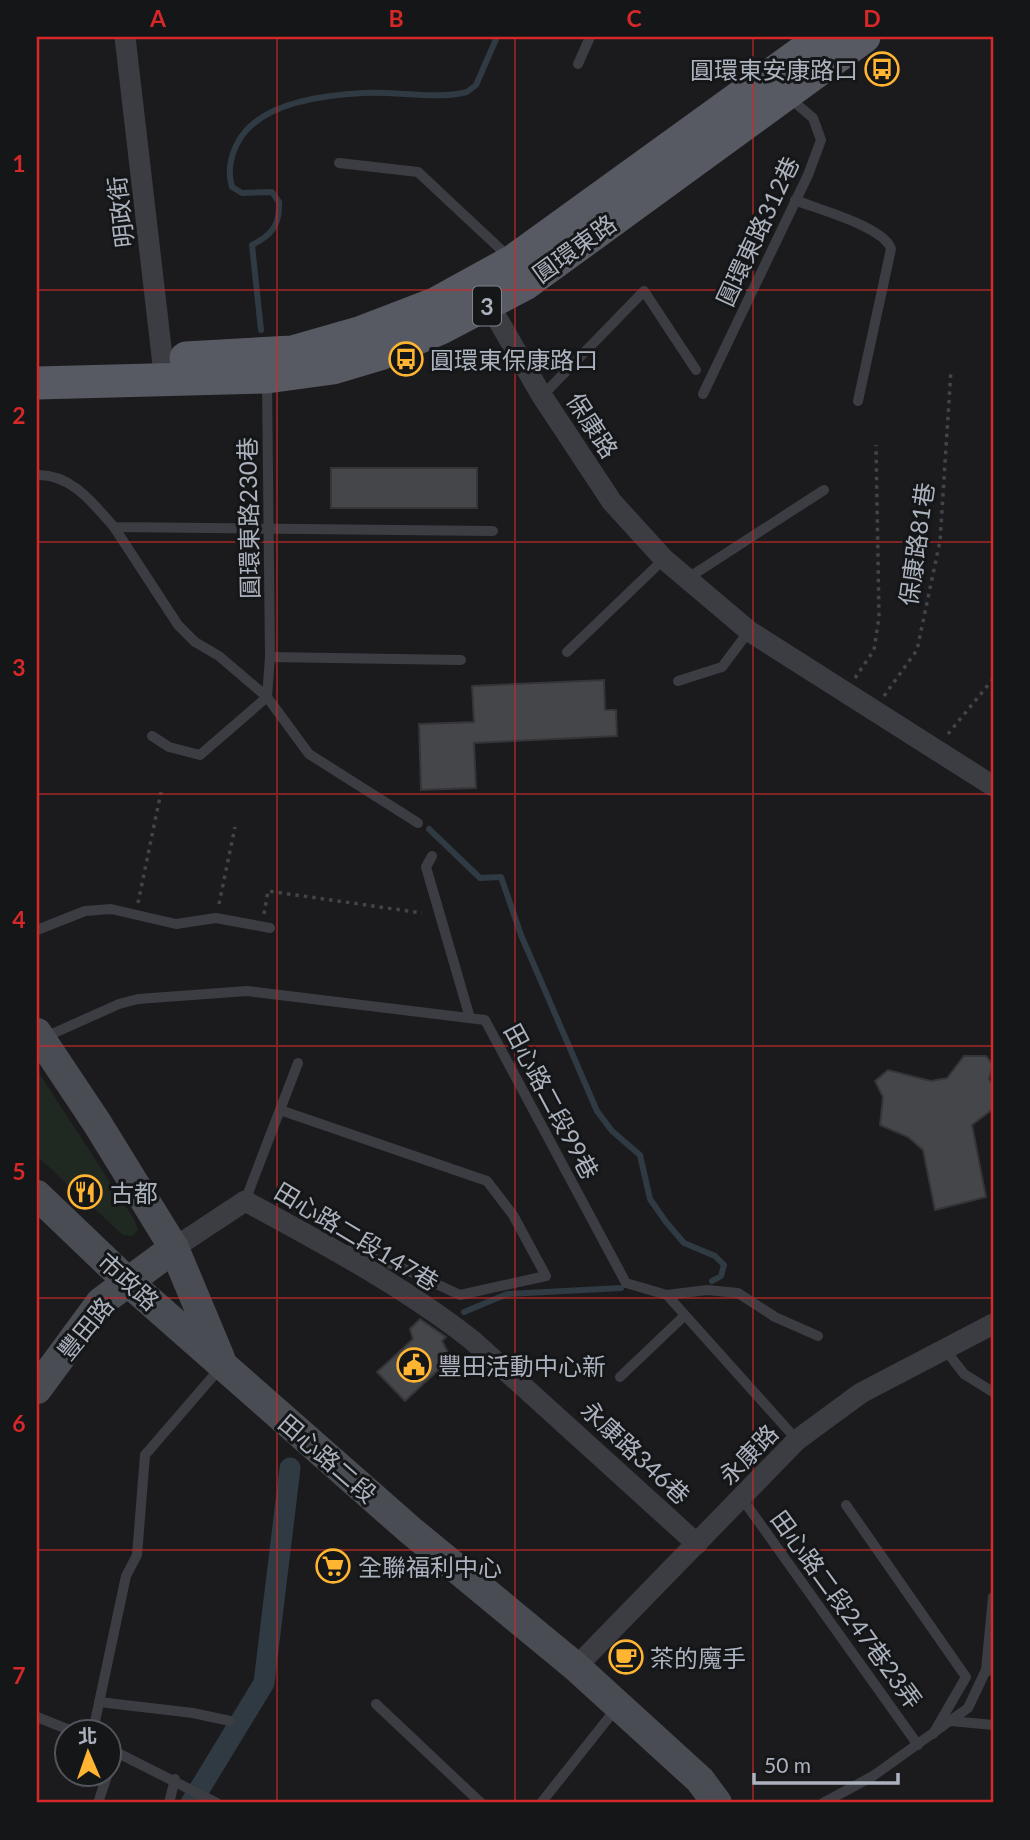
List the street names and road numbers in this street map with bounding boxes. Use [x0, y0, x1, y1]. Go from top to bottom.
street label: 圓環東路312巷 [710, 152, 804, 310]
street label: 明政街 [101, 175, 139, 249]
street label: 圓環東路 [527, 208, 621, 288]
road number: 3 [473, 286, 501, 326]
street label: 保康路 [561, 387, 625, 463]
street label: 圓環東路230巷 [232, 437, 264, 599]
street label: 保康路81巷 [893, 481, 939, 607]
street label: 田心路二段99巷 [499, 1018, 605, 1184]
street label: 田心路二段147巷 [270, 1176, 444, 1296]
street label: 市政路 [93, 1246, 165, 1316]
street label: 豐田路 [51, 1291, 119, 1365]
street label: 永康路346巷 [576, 1394, 696, 1510]
street label: 田心路二段 [273, 1408, 383, 1508]
street label: 永康路 [713, 1418, 783, 1490]
street label: 田心路二段247巷23弄 [765, 1504, 929, 1714]

